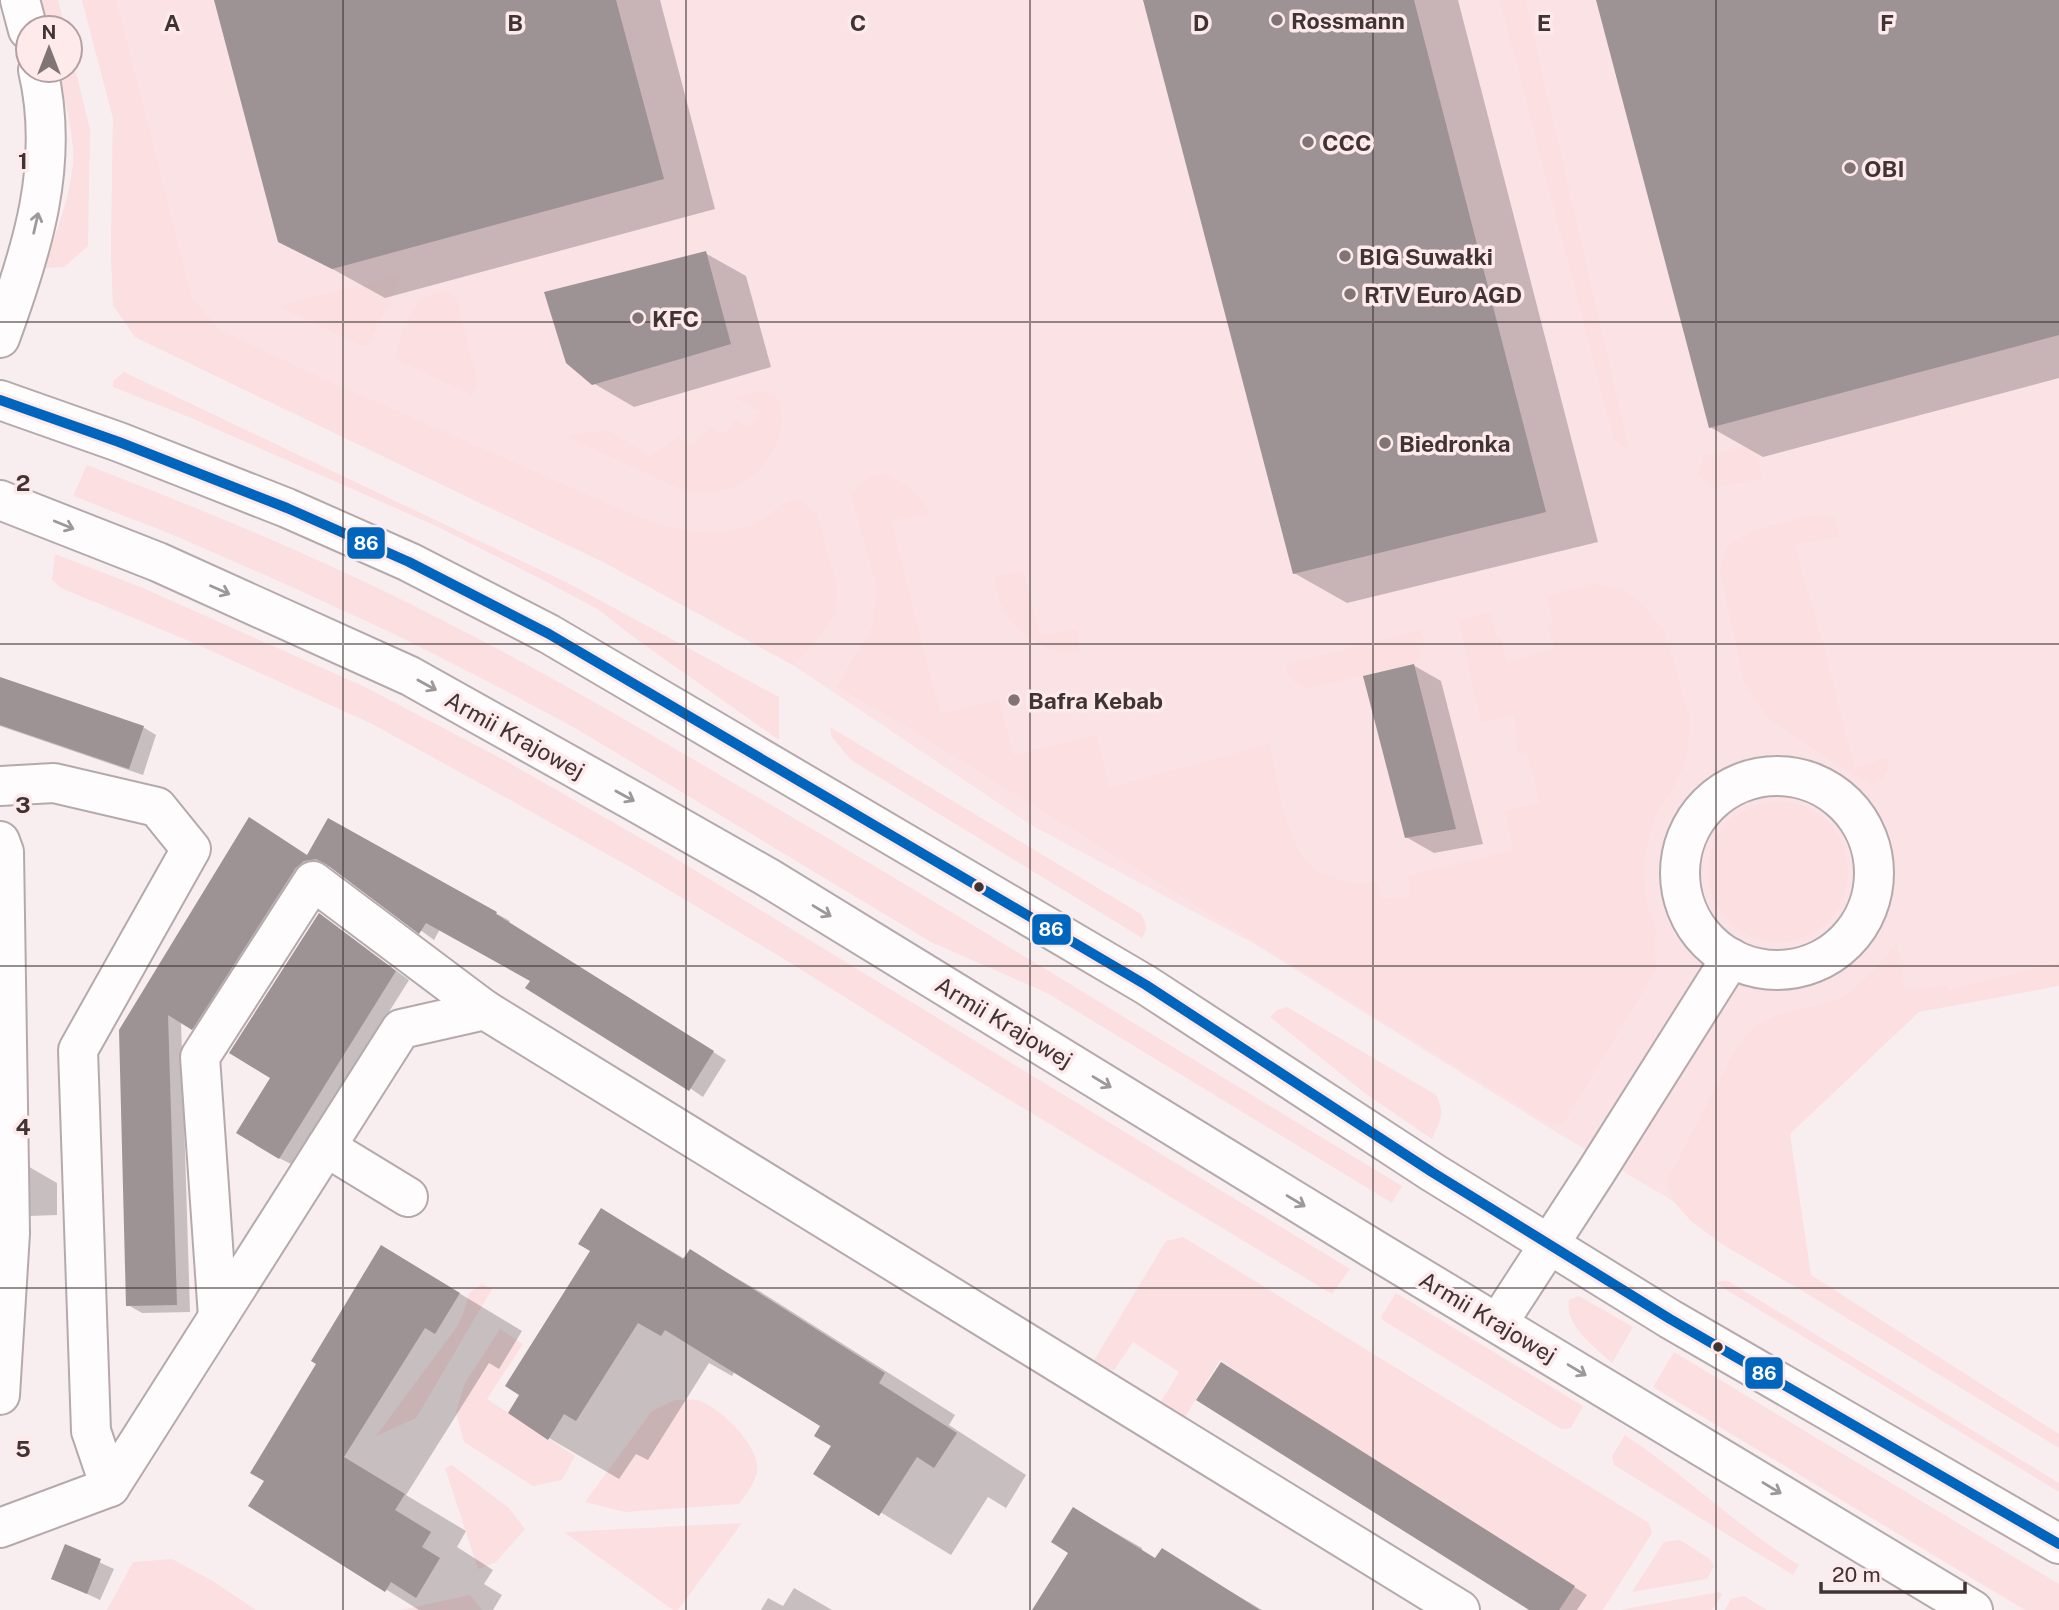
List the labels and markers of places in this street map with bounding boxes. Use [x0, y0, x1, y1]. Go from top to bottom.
place label: Rossmann [1291, 7, 1405, 34]
marker: Rossmann [1269, 12, 1285, 28]
place label: CCC [1322, 129, 1372, 156]
marker: CCC [1300, 134, 1316, 150]
place label: OBI [1864, 155, 1905, 182]
marker: OBI [1842, 160, 1858, 176]
place label: BIG Suwałki [1359, 243, 1493, 270]
marker: BIG Suwałki [1337, 248, 1353, 264]
place label: RTV Euro AGD [1364, 281, 1522, 308]
marker: RTV Euro AGD [1342, 286, 1358, 302]
place label: KFC [652, 305, 699, 332]
marker: KFC [630, 310, 646, 326]
place label: Biedronka [1399, 430, 1511, 457]
marker: Biedronka [1377, 435, 1393, 451]
place label: Bafra Kebab [1028, 687, 1163, 714]
marker: Bafra Kebab [1006, 692, 1022, 708]
unlabelled marker [972, 880, 986, 894]
unlabelled marker [1711, 1340, 1725, 1354]

